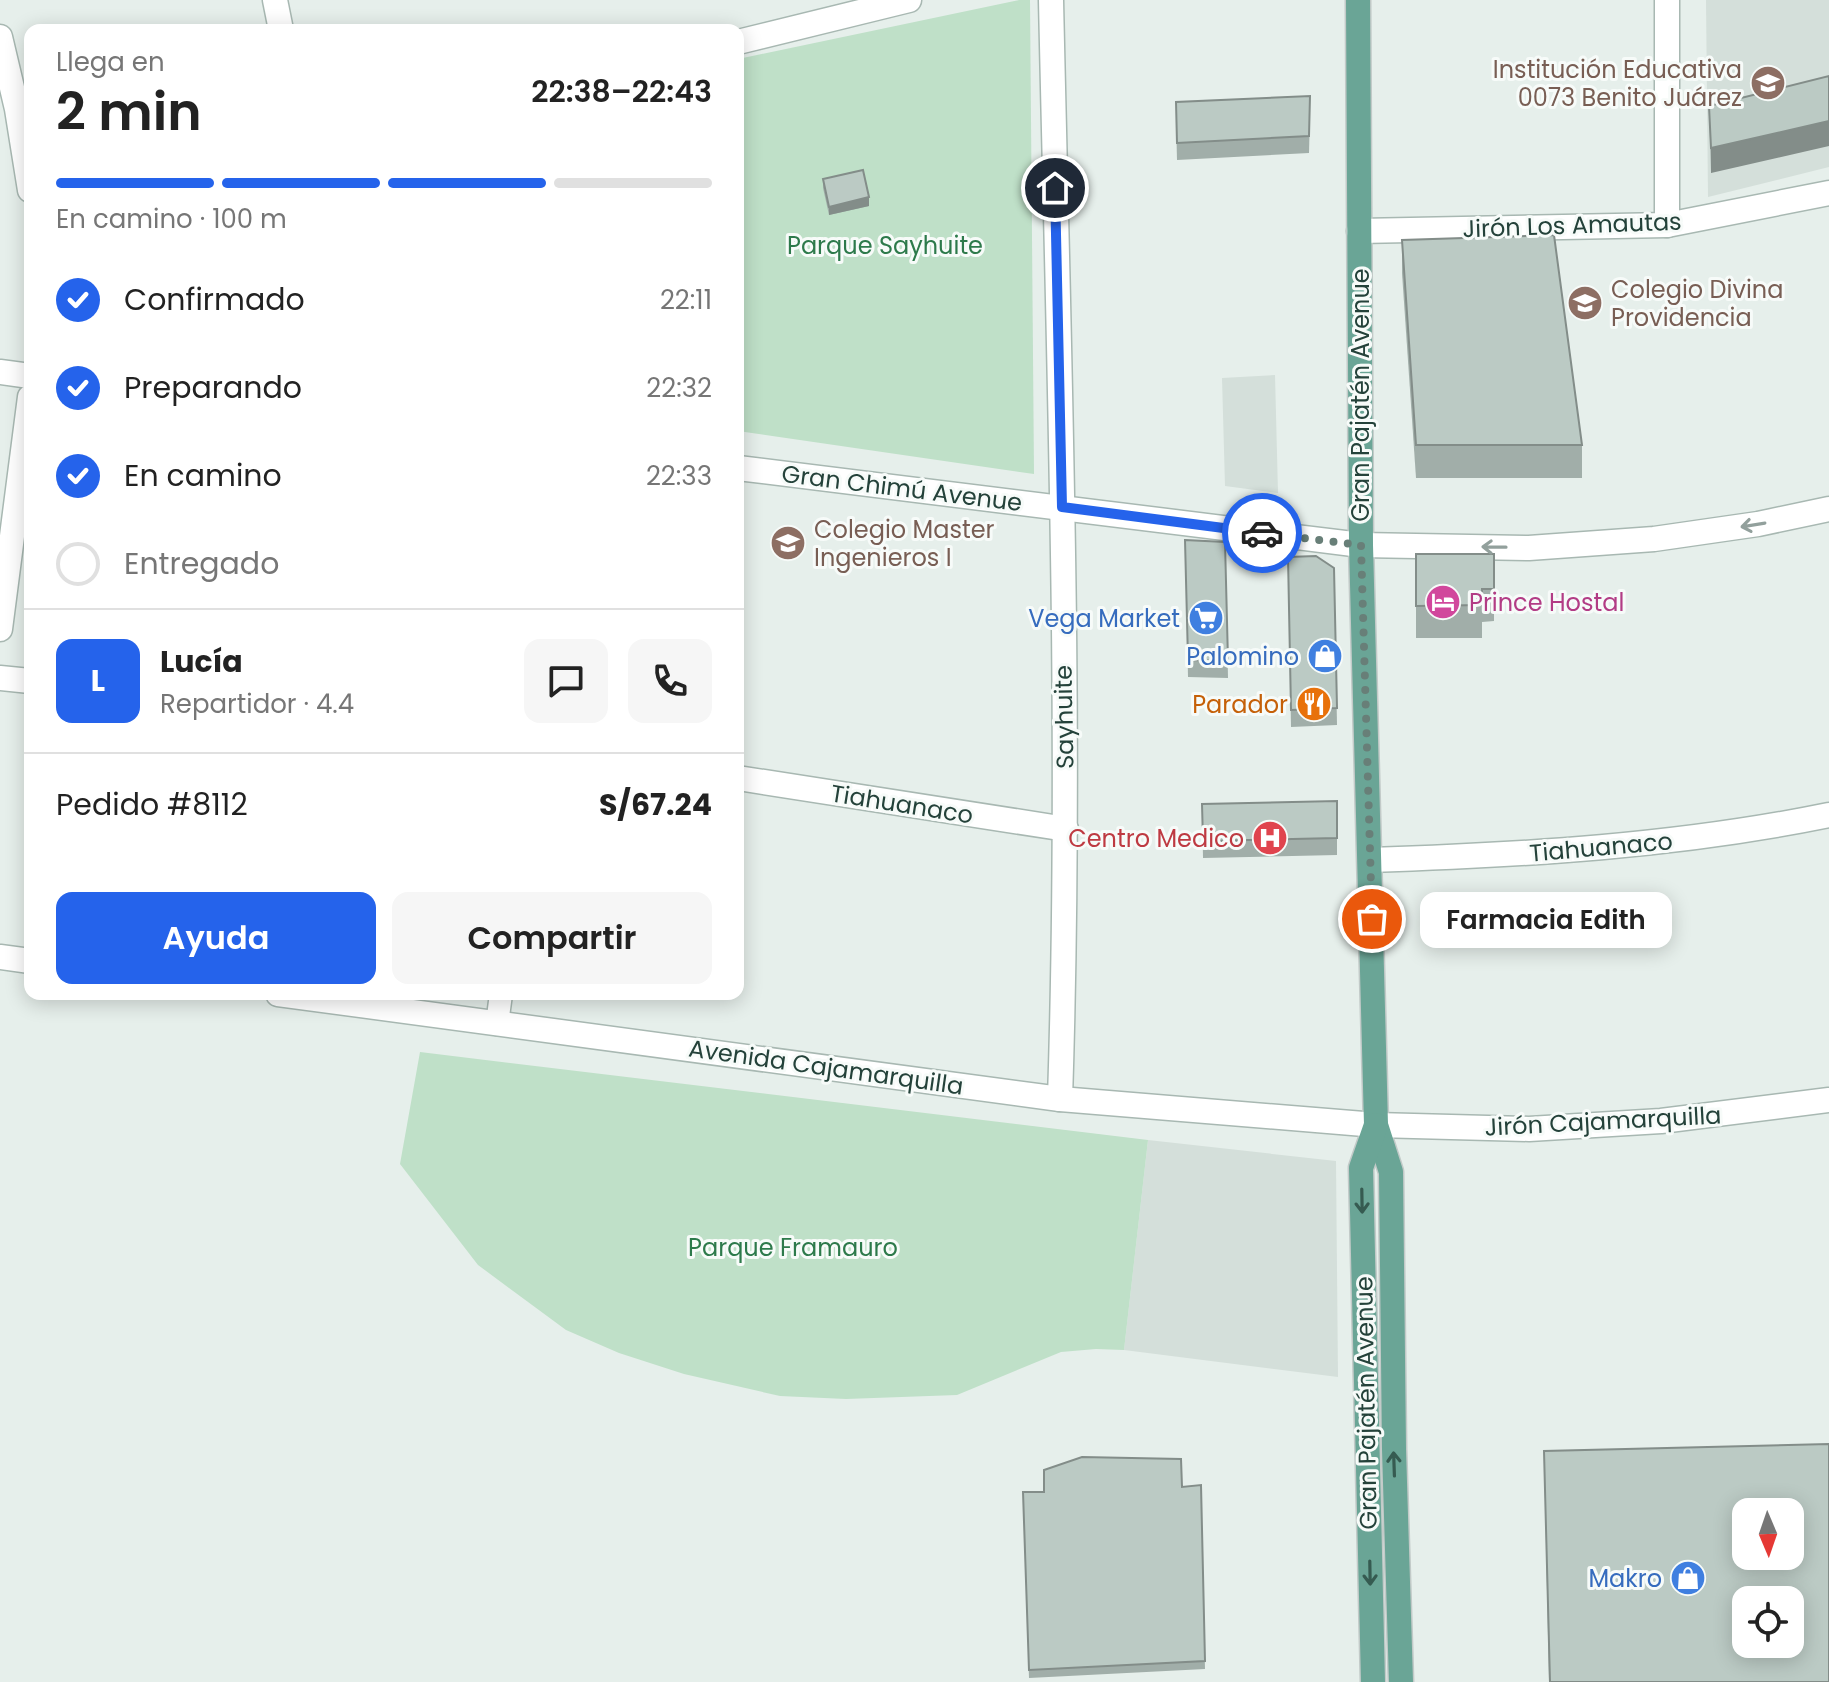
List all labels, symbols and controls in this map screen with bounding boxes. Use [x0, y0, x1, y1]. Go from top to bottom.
text: Llega en [56, 44, 165, 80]
place label: Institución Educativa 0073 Benito Juárez [1493, 53, 1742, 114]
school or university icon: Institución Educativa 0073 Benito Juárez [1749, 64, 1787, 102]
text: 22:38–22:43 [531, 70, 712, 113]
text: 2 min [56, 75, 202, 148]
pin [1021, 154, 1089, 222]
icon: home [1033, 166, 1077, 210]
text: En camino · 100 m [56, 201, 287, 237]
street label: Jirón Los Amautas [1462, 205, 1682, 245]
park label: Parque Sayhuite [787, 229, 983, 262]
street label: Gran Pajatén Avenue [1344, 268, 1377, 522]
place label: Colegio Divina Providencia [1611, 273, 1783, 334]
icon: check [56, 278, 100, 322]
text: Confirmado [124, 278, 305, 321]
text: 22:11 [660, 282, 712, 318]
school or university icon: Colegio Divina Providencia [1566, 284, 1604, 322]
icon: check [56, 366, 100, 410]
text: Preparando [124, 366, 302, 409]
text: 22:32 [646, 370, 712, 406]
icon: check [56, 454, 100, 498]
text: En camino [124, 454, 282, 497]
street label: Gran Chimú Avenue [780, 457, 1024, 519]
text: 22:33 [646, 458, 712, 494]
courier [1222, 493, 1302, 573]
icon: car [1240, 511, 1284, 555]
place label: Colegio Master Ingenieros I [814, 513, 995, 574]
one-way arrow [1740, 518, 1766, 533]
school or university icon: Colegio Master Ingenieros I [769, 524, 807, 562]
one-way arrow [1481, 540, 1508, 555]
text: Entregado [124, 542, 279, 585]
hotel icon: Prince Hostal [1424, 583, 1462, 621]
place label: Prince Hostal [1469, 586, 1624, 619]
supermarket icon: Vega Market [1187, 599, 1225, 637]
place label: Vega Market [1028, 602, 1180, 635]
shop icon: Palomino [1306, 637, 1344, 675]
button: chat [524, 639, 608, 723]
button: phone [628, 639, 712, 723]
text: Lucía [160, 640, 243, 683]
place label: Palomino [1186, 640, 1299, 673]
text: L [91, 659, 105, 702]
street label: Sayhuite [1047, 665, 1081, 769]
restaurant icon: Parador [1295, 685, 1333, 723]
text: Repartidor · 4.4 [160, 686, 354, 722]
place label: Parador [1192, 688, 1288, 721]
street label: Tiahuanaco [829, 776, 975, 832]
text: Pedido #8112 [56, 783, 248, 826]
text: S/67.24 [599, 783, 712, 826]
hospital icon: Centro Medico [1251, 819, 1289, 857]
place label: Centro Medico [1068, 822, 1244, 855]
street label: Tiahuanaco [1528, 824, 1674, 870]
pin [1338, 885, 1406, 953]
callout: Farmacia Edith [1420, 891, 1672, 947]
button: Ayuda [56, 892, 376, 984]
button: Compartir [392, 892, 712, 984]
icon: bag [1350, 897, 1394, 941]
text: Farmacia Edith [1446, 902, 1646, 938]
street label: Avenida Cajamarquilla [687, 1031, 965, 1103]
street label: Jirón Cajamarquilla [1484, 1098, 1722, 1144]
one-way arrow [1354, 1187, 1369, 1214]
park label: Parque Framauro [688, 1231, 898, 1264]
street label: Gran Pajatén Avenue [1347, 1276, 1385, 1530]
one-way arrow [1387, 1451, 1402, 1478]
north arrow [1732, 1498, 1804, 1570]
map controls [1732, 1498, 1804, 1658]
one-way arrow [1362, 1559, 1377, 1586]
shop icon: Makro [1669, 1559, 1707, 1597]
place label: Makro [1588, 1562, 1662, 1595]
button: locate [1732, 1586, 1804, 1658]

